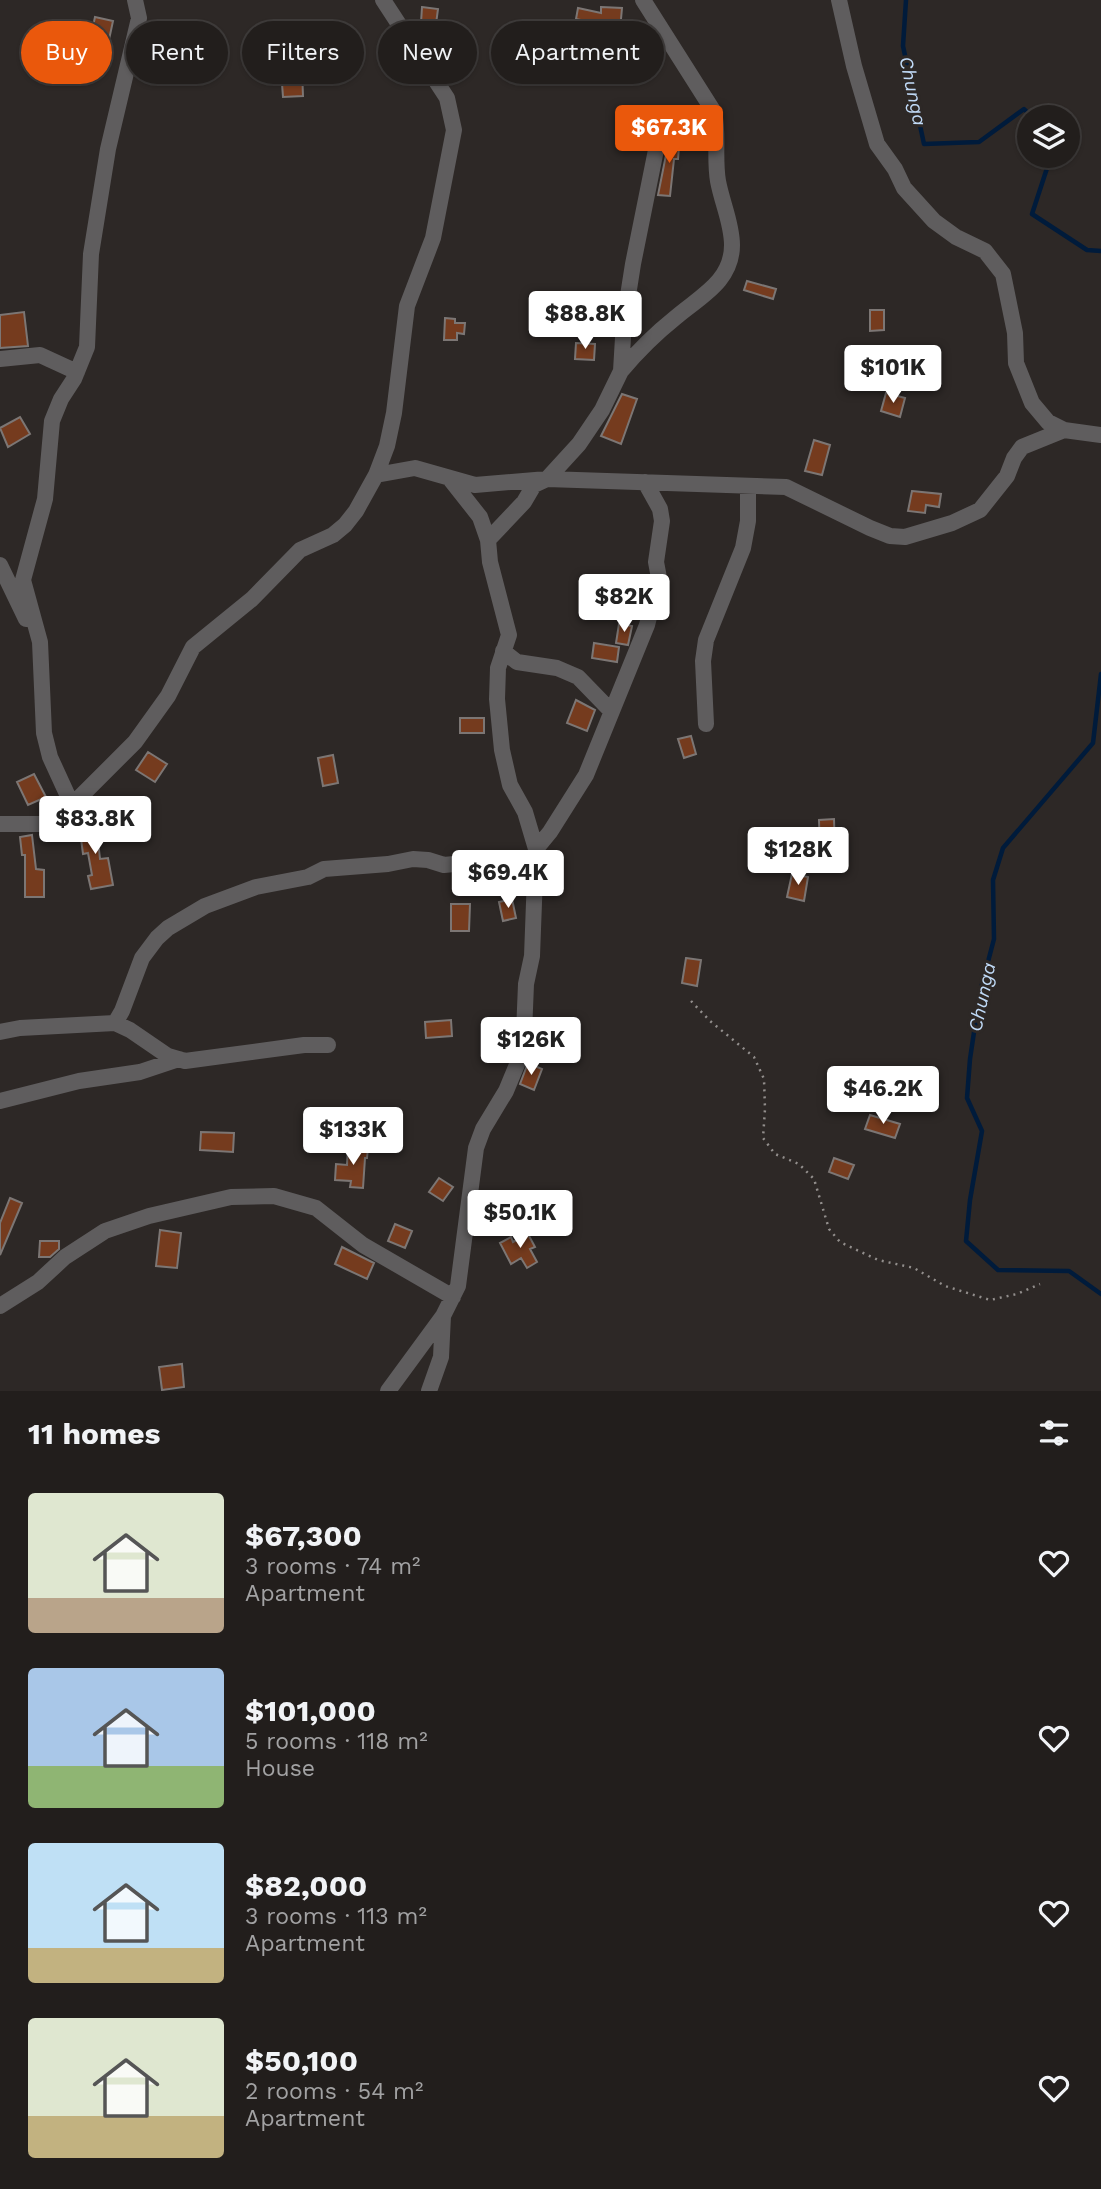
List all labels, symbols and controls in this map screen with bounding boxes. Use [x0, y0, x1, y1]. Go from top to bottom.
chip: Buy [21, 21, 112, 84]
chip: Rent [126, 21, 228, 84]
chip: Filters [242, 21, 364, 84]
chip: New [378, 21, 477, 84]
chip: Apartment [491, 21, 664, 84]
water label: Chunga [894, 54, 932, 128]
map controls [1017, 105, 1080, 168]
button: layers [1017, 105, 1080, 168]
pin: $67.3K [612, 106, 726, 165]
text: $67.3K [631, 114, 707, 141]
pin: $88.8K [528, 292, 642, 351]
text: $88.8K [545, 300, 625, 327]
pin: $101K [844, 346, 942, 405]
text: $101K [860, 354, 926, 381]
pin: $82K [583, 574, 665, 634]
text: $82K [595, 583, 653, 610]
pin: $83.8K [38, 796, 152, 856]
text: $83.8K [55, 805, 135, 832]
pin: $128K [749, 828, 847, 887]
text: $128K [764, 836, 832, 863]
pin: $69.4K [451, 850, 565, 910]
text: $69.4K [468, 859, 548, 886]
water label: Chunga [963, 960, 1001, 1034]
pin: $126K [482, 1018, 580, 1077]
text: $126K [497, 1026, 565, 1053]
pin: $46.2K [826, 1066, 940, 1126]
text: $46.2K [843, 1075, 923, 1102]
pin: $133K [304, 1108, 402, 1167]
text: $133K [319, 1116, 387, 1143]
pin: $50.1K [463, 1190, 577, 1250]
text: $50.1K [484, 1199, 556, 1226]
icon: filters [1035, 1414, 1073, 1452]
text: 11 homes [28, 1416, 161, 1451]
text: $67,300 [245, 1518, 362, 1553]
icon: home [84, 1521, 168, 1605]
icon: heart [1035, 1544, 1073, 1582]
text: 3 rooms · 74 m² [245, 1553, 420, 1580]
text: Apartment [245, 1580, 365, 1607]
text: $101,000 [245, 1693, 376, 1728]
icon: home [84, 1696, 168, 1780]
icon: heart [1035, 1719, 1073, 1757]
text: 5 rooms · 118 m² [245, 1728, 428, 1755]
text: House [245, 1755, 315, 1782]
text: $82,000 [245, 1868, 367, 1903]
icon: home [84, 1871, 168, 1955]
icon: heart [1035, 1894, 1073, 1932]
text: 3 rooms · 113 m² [245, 1903, 427, 1930]
text: Apartment [245, 1930, 365, 1957]
text: $50,100 [245, 2043, 358, 2078]
icon: home [84, 2046, 168, 2130]
icon: heart [1035, 2069, 1073, 2107]
text: 2 rooms · 54 m² [245, 2078, 423, 2105]
text: Apartment [245, 2105, 365, 2132]

